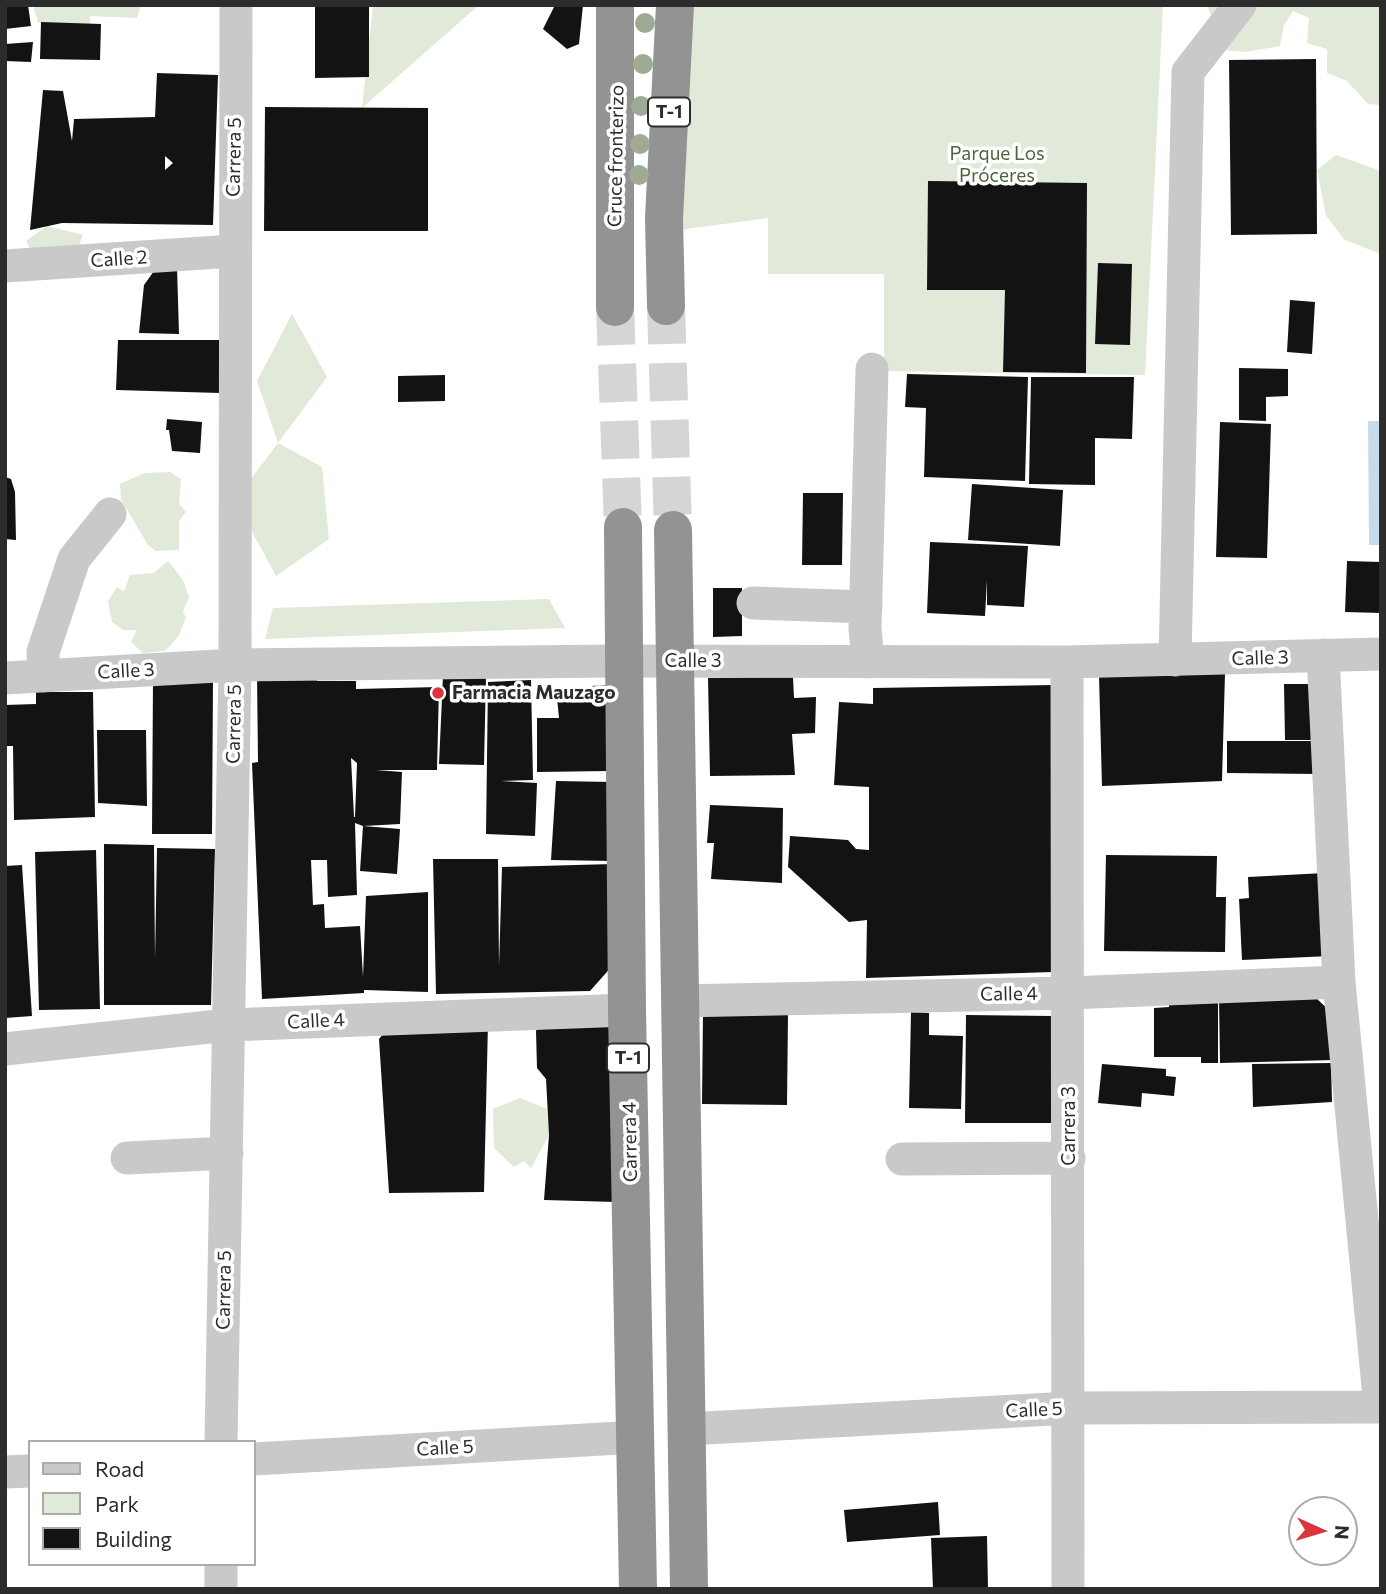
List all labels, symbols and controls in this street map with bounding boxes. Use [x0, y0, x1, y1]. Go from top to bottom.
street label: Cruce fronterizo [603, 85, 629, 227]
road number: T-1 [648, 98, 690, 127]
street label: Carrera 5 [222, 117, 246, 197]
park label: Parque Los Próceres [949, 143, 1045, 187]
street label: Calle 2 [90, 246, 148, 272]
street label: Calle 3 [1231, 646, 1289, 670]
street label: Calle 3 [664, 650, 722, 672]
street label: Calle 3 [97, 658, 155, 684]
place label: Farmacia Mauzago [452, 682, 616, 704]
street label: Carrera 5 [222, 684, 246, 764]
marker: Farmacia Mauzago [430, 685, 446, 701]
street label: Calle 4 [980, 982, 1038, 1006]
street label: Calle 4 [287, 1008, 345, 1034]
road number: T-1 [607, 1044, 649, 1072]
street label: Carrera 3 [1058, 1086, 1080, 1166]
street label: Carrera 4 [618, 1102, 642, 1182]
street label: Carrera 5 [212, 1250, 236, 1330]
street label: Calle 5 [1005, 1397, 1063, 1423]
street label: Calle 5 [416, 1435, 474, 1461]
legend [28, 1440, 256, 1566]
text: Road [95, 1456, 144, 1481]
text: Park [95, 1491, 139, 1516]
north arrow [1288, 1496, 1358, 1566]
text: N [1330, 1524, 1354, 1540]
text: Building [95, 1526, 172, 1551]

